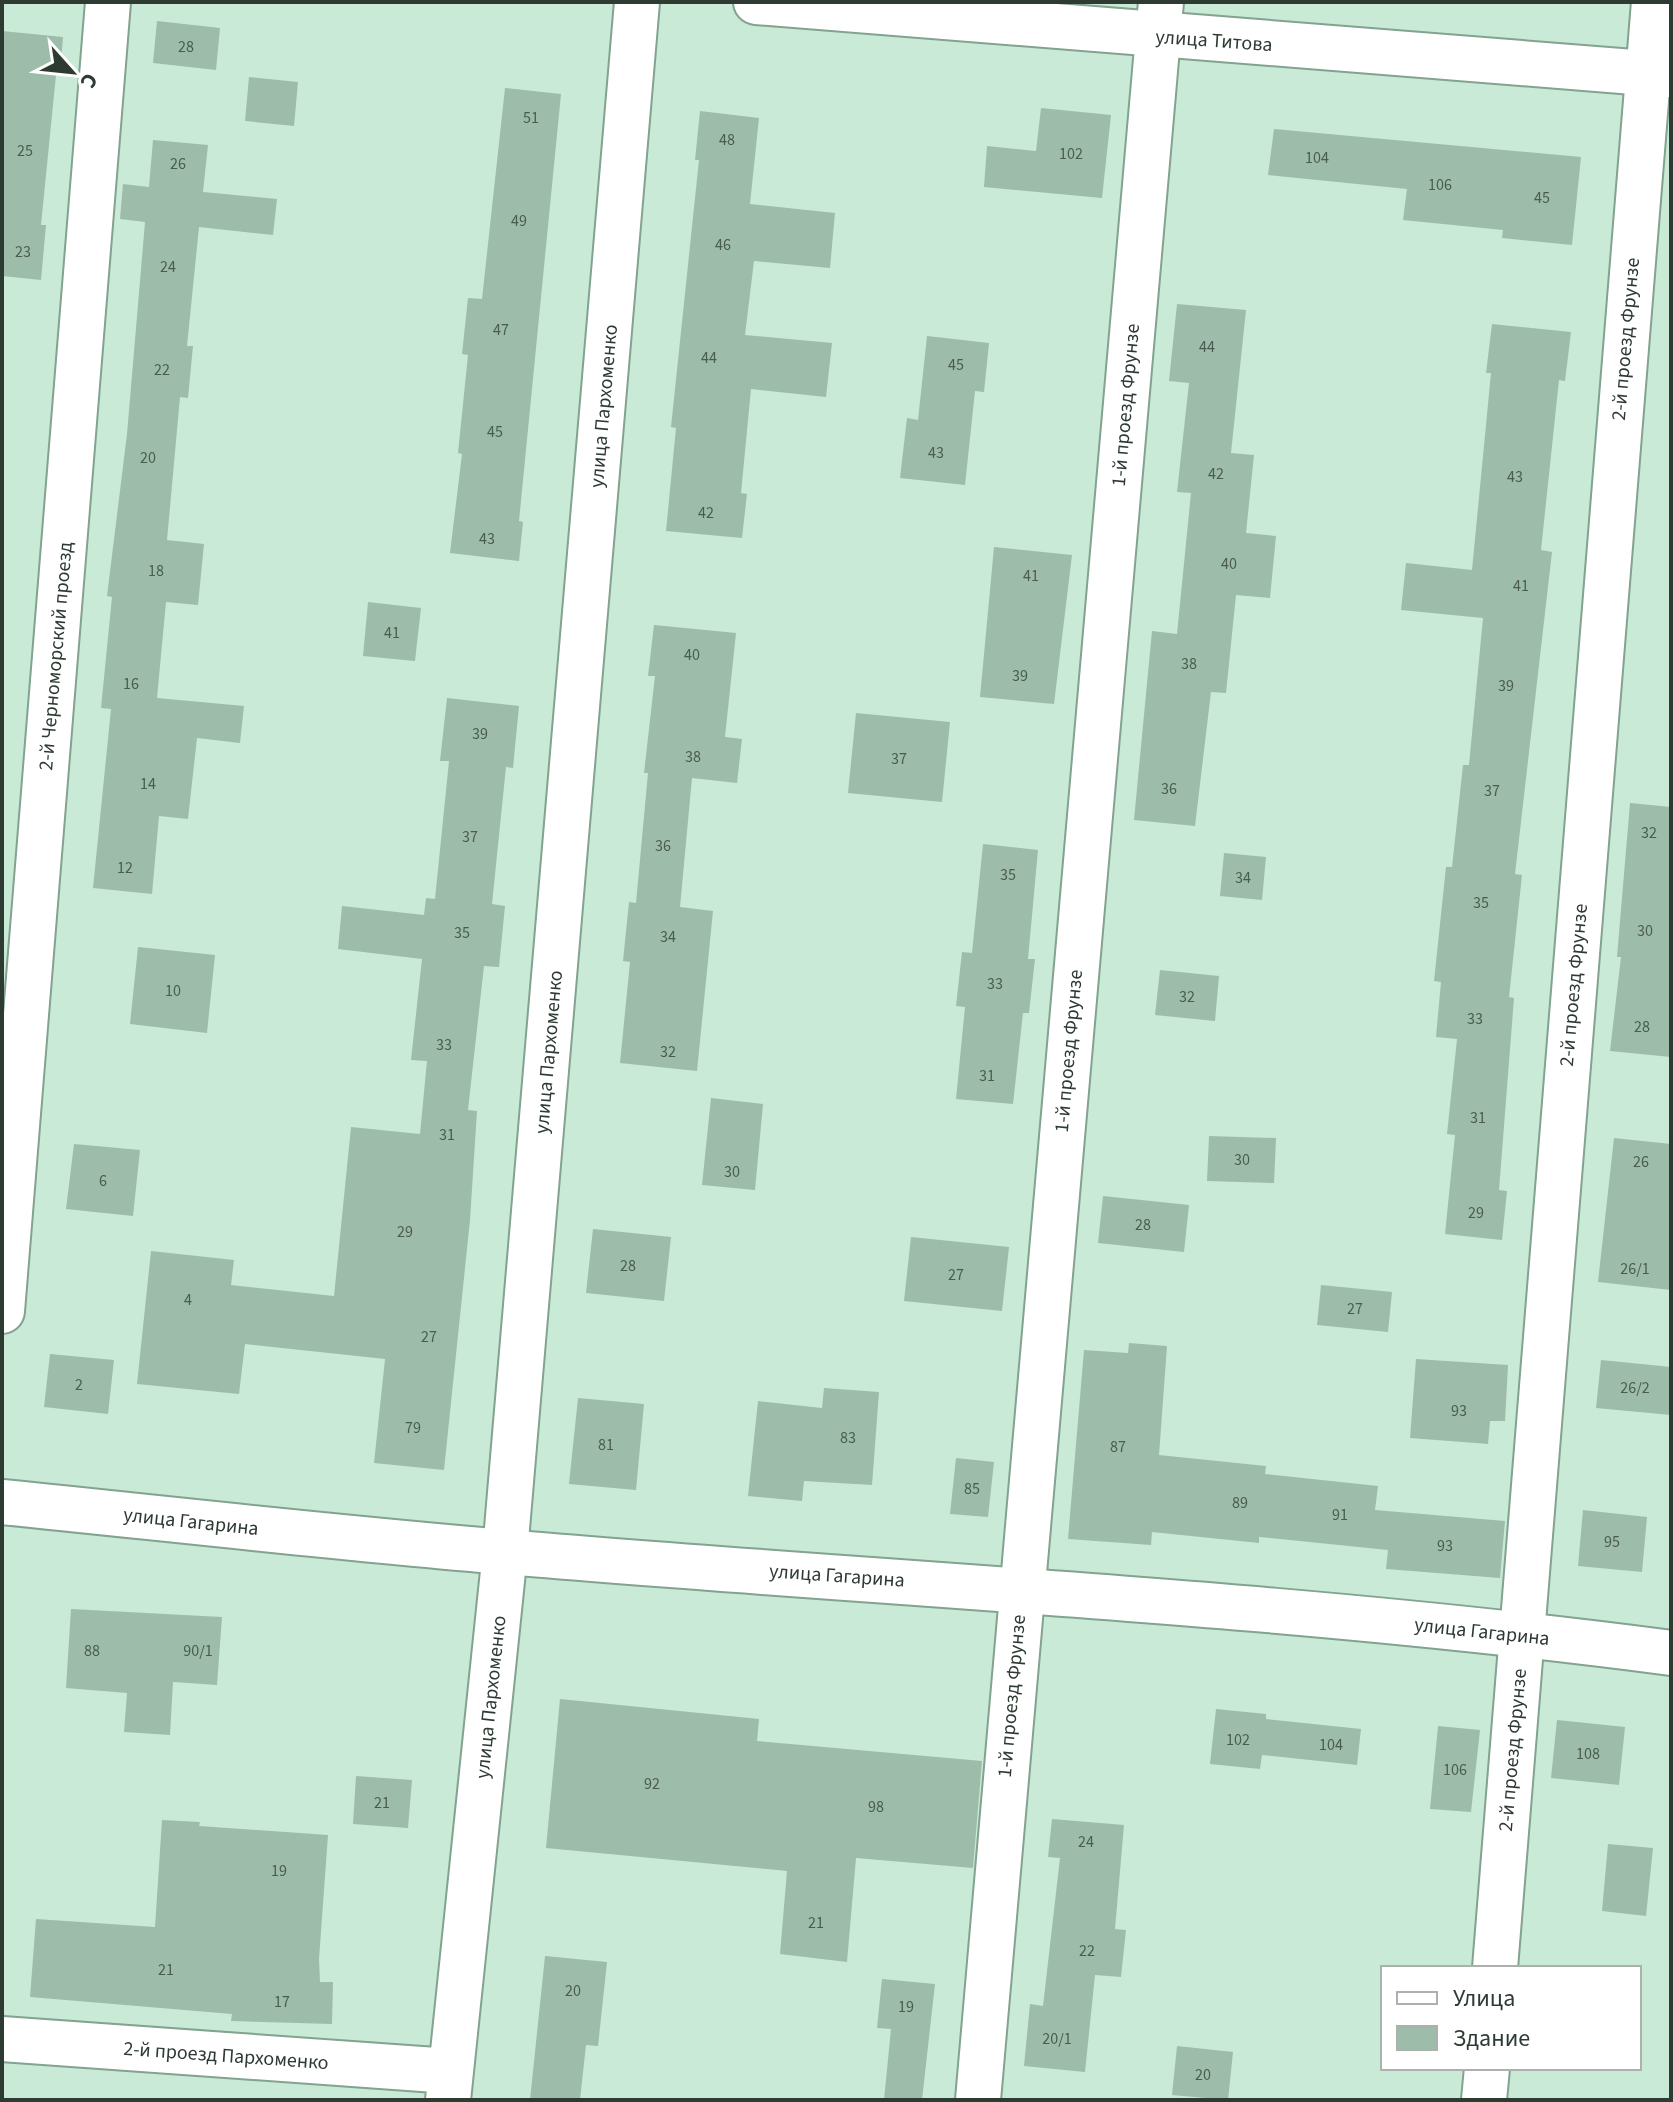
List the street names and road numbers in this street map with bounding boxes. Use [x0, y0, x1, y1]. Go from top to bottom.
street label: улица Титова [1154, 23, 1274, 59]
street label: 2-й проезд Фрунзе [1605, 256, 1647, 422]
street label: 1-й проезд Фрунзе [1105, 322, 1147, 488]
street label: улица Пархоменко [583, 323, 625, 489]
street label: 2-й Черноморский проезд [32, 540, 80, 772]
street label: 2-й проезд Фрунзе [1553, 902, 1595, 1068]
street label: 1-й проезд Фрунзе [1048, 968, 1090, 1134]
street label: улица Пархоменко [528, 969, 570, 1135]
street label: улица Гагарина [122, 1501, 260, 1543]
street label: улица Гагарина [768, 1557, 906, 1595]
street label: улица Гагарина [1413, 1611, 1551, 1653]
street label: 1-й проезд Фрунзе [991, 1613, 1033, 1779]
street label: улица Пархоменко [469, 1614, 513, 1780]
street label: 2-й проезд Фрунзе [1492, 1667, 1534, 1833]
street label: 2-й проезд Пархоменко [122, 2035, 329, 2077]

